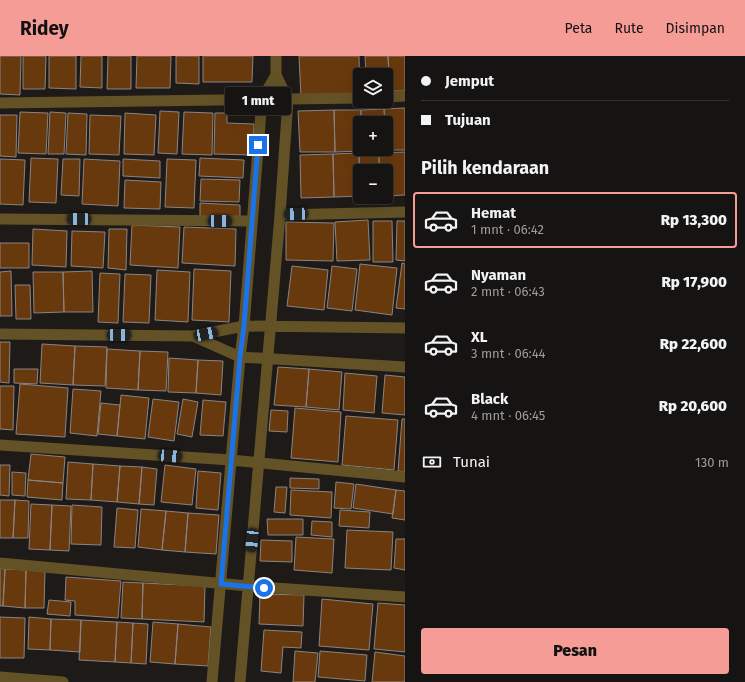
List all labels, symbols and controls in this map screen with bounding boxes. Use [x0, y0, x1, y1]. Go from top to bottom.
text: Ridey [20, 17, 69, 40]
text: Peta [565, 20, 592, 37]
text: Rute [614, 20, 644, 37]
text: Disimpan [666, 20, 725, 37]
map controls [353, 68, 393, 204]
button: layers [353, 68, 393, 108]
text: Jemput [445, 72, 494, 90]
callout: 1 mnt [225, 87, 291, 115]
text: 1 mnt [242, 93, 274, 108]
text: Tujuan [445, 111, 491, 129]
button: + [353, 116, 393, 156]
route end [249, 136, 267, 154]
text: Pilih kendaraan [421, 157, 549, 179]
button: − [353, 164, 393, 204]
icon: car [423, 202, 459, 238]
text: Hemat [471, 204, 516, 222]
car [284, 208, 308, 220]
text: Rp 13,300 [661, 211, 727, 229]
car [67, 213, 91, 225]
car [208, 215, 232, 227]
text: 1 mnt · 06:42 [471, 222, 544, 237]
icon: car [423, 264, 459, 300]
text: Nyaman [471, 266, 526, 284]
text: Rp 17,900 [661, 273, 727, 291]
text: 2 mnt · 06:43 [471, 284, 545, 299]
car [193, 326, 219, 342]
icon: car [423, 326, 459, 362]
text: XL [471, 328, 487, 346]
car [107, 329, 131, 341]
text: Rp 22,600 [660, 335, 727, 353]
text: 3 mnt · 06:44 [471, 346, 545, 361]
icon: car [423, 388, 459, 424]
text: Black [471, 390, 508, 408]
text: Rp 20,600 [659, 397, 727, 415]
text: 4 mnt · 06:45 [471, 408, 545, 423]
car [158, 449, 182, 463]
icon: cash [421, 451, 443, 473]
text: Tunai [453, 453, 490, 471]
text: 130 m [695, 455, 729, 470]
car [245, 528, 259, 552]
route start [255, 579, 273, 597]
button: Pesan [421, 628, 729, 674]

